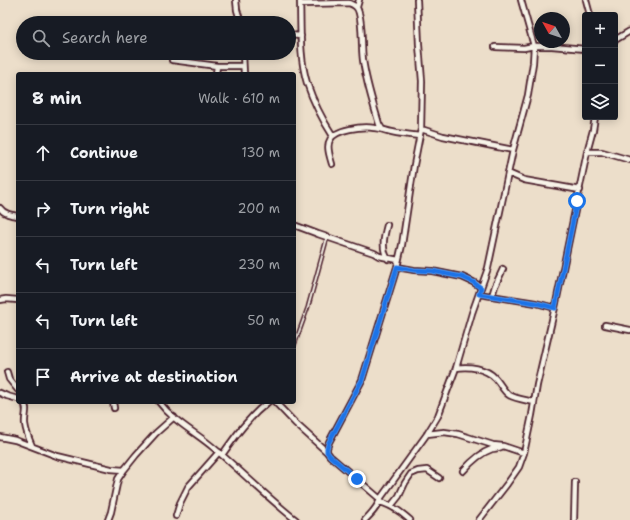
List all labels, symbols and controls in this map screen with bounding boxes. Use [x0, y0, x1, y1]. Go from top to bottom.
north arrow [534, 12, 570, 48]
map controls [582, 12, 618, 120]
button: + [582, 12, 618, 48]
search box [16, 16, 296, 60]
icon: search [30, 27, 52, 49]
text: Search here [62, 28, 148, 48]
button: − [582, 48, 618, 84]
button: layers [582, 84, 618, 120]
text: 8 min [32, 87, 82, 109]
text: Walk · 610 m [198, 90, 280, 107]
icon: ahead [32, 142, 54, 164]
text: Continue [70, 143, 138, 163]
text: 130 m [242, 144, 280, 161]
route start [568, 192, 586, 210]
icon: right [32, 198, 54, 220]
text: Turn right [70, 199, 150, 219]
text: 200 m [238, 200, 280, 217]
icon: left [32, 254, 54, 276]
text: Turn left [70, 255, 138, 275]
text: 230 m [238, 256, 280, 273]
icon: left [32, 310, 54, 332]
text: Turn left [70, 311, 138, 331]
text: 50 m [247, 312, 280, 329]
icon: arrive [32, 366, 54, 388]
text: Arrive at destination [70, 367, 238, 387]
route end [348, 470, 366, 488]

